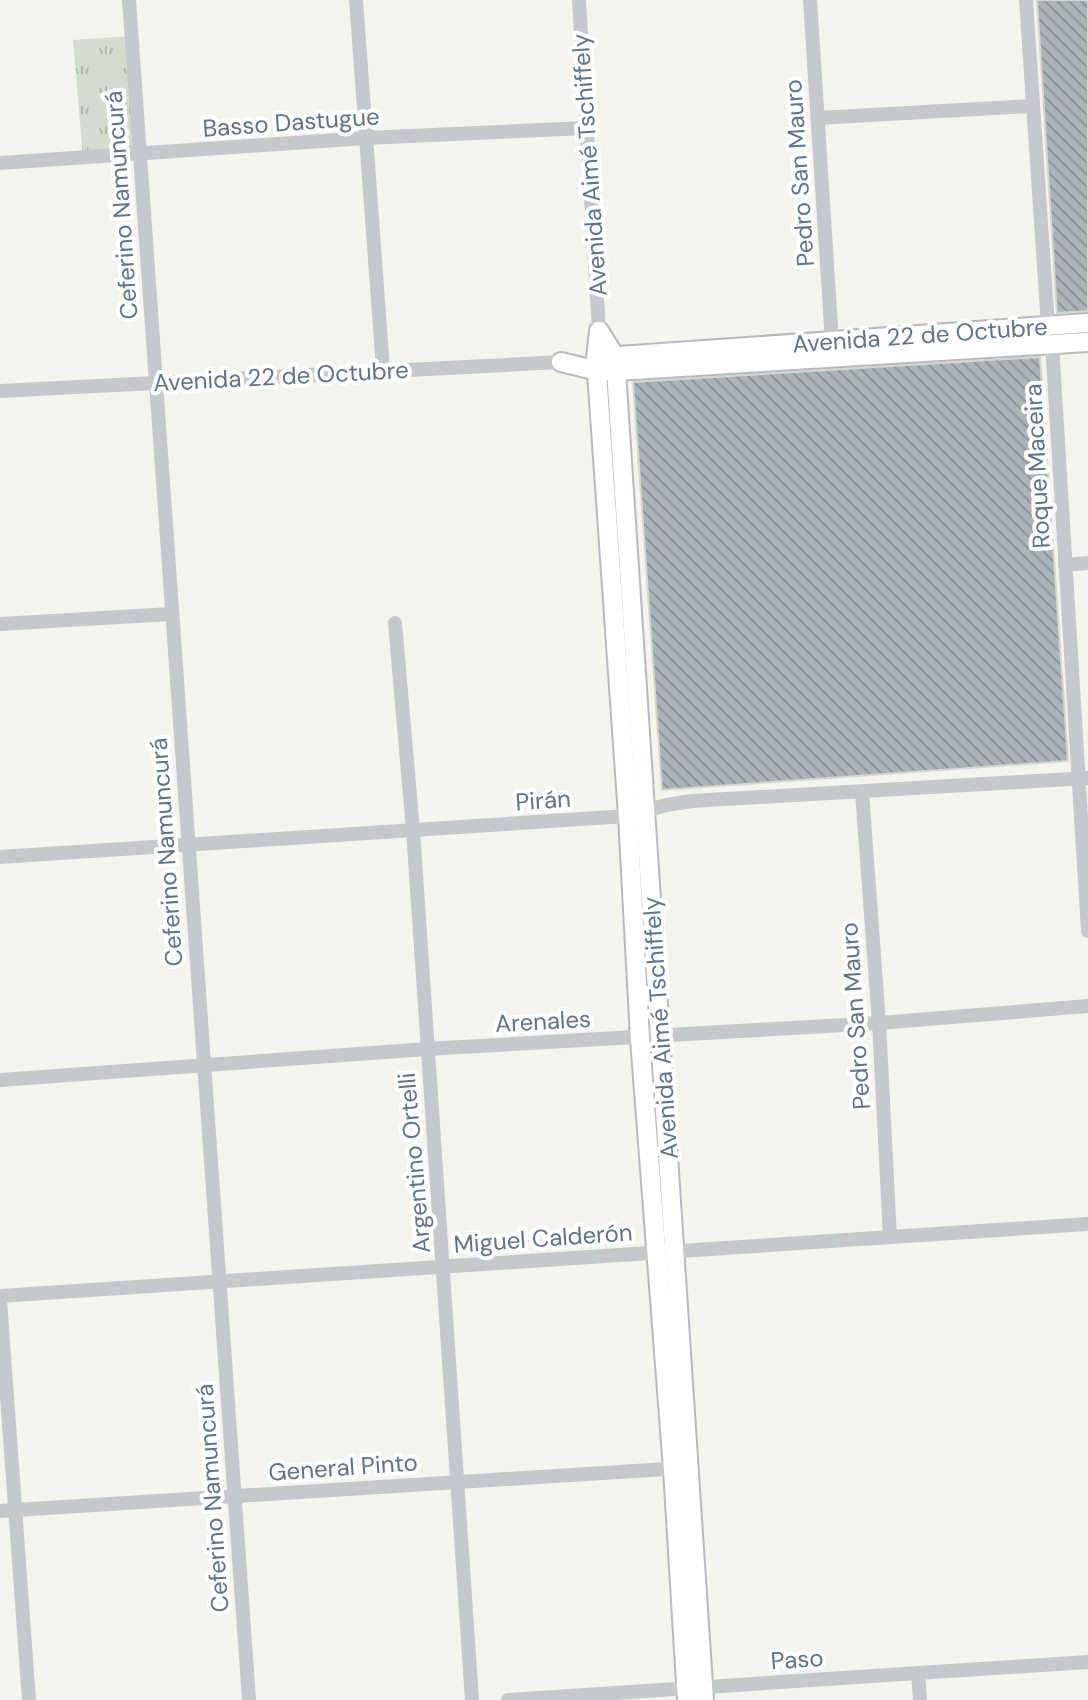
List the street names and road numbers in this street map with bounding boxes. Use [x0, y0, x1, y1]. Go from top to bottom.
street label: Avenida Aimé Tschiffely [564, 33, 614, 297]
street label: Pedro San Mauro [777, 78, 821, 268]
street label: Ceferino Namuncurá [98, 90, 144, 320]
street label: Basso Dastugue [202, 100, 380, 144]
street label: Avenida 22 de Octubre [791, 311, 1049, 359]
street label: Avenida 22 de Octubre [152, 354, 410, 398]
street label: Roque Maceira [1017, 383, 1057, 549]
street label: Ceferino Namuncurá [143, 737, 189, 967]
street label: Pirán [514, 783, 572, 817]
street label: Avenida Aimé Tschiffely [635, 896, 685, 1160]
street label: Pedro San Mauro [833, 921, 877, 1111]
street label: Arenales [494, 1003, 592, 1039]
street label: Argentino Ortelli [391, 1071, 437, 1255]
street label: Miguel Calderón [453, 1216, 633, 1260]
street label: Ceferino Namuncurá [189, 1383, 235, 1613]
street label: General Pinto [267, 1446, 419, 1488]
street label: Paso [770, 1642, 824, 1676]

